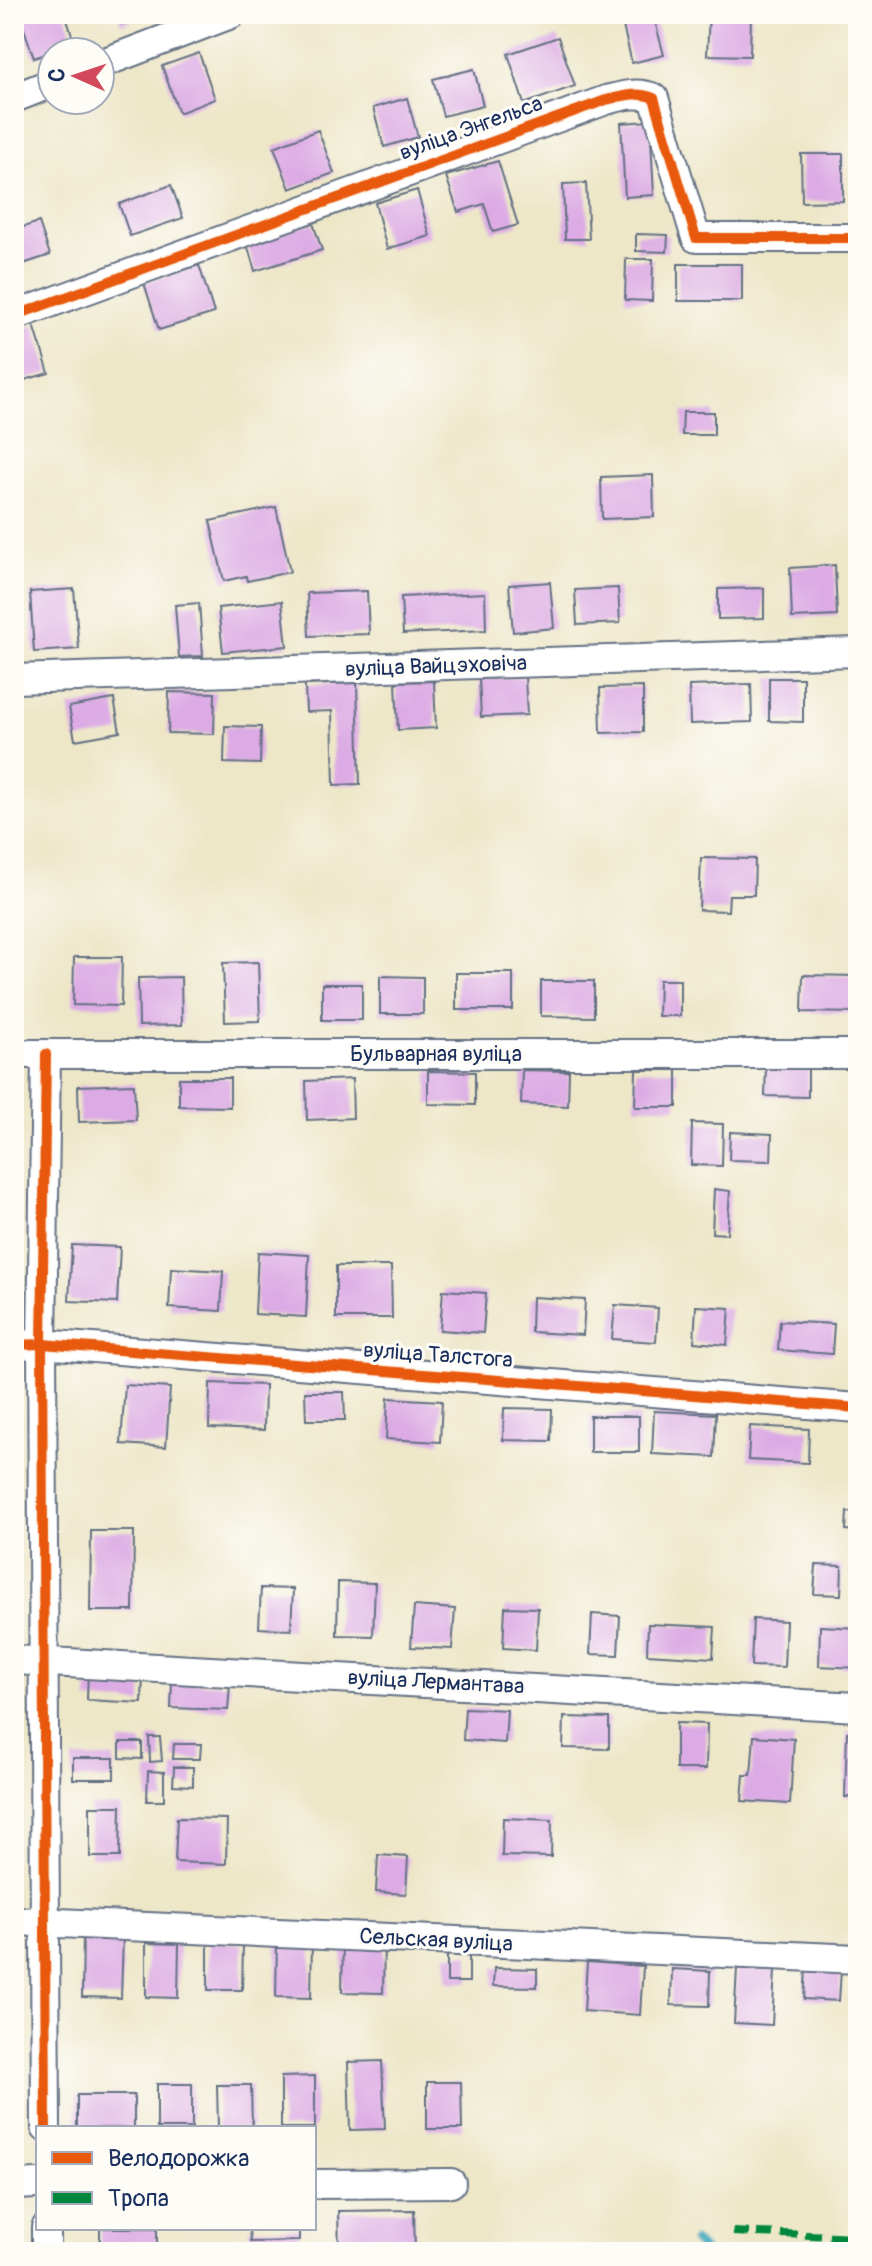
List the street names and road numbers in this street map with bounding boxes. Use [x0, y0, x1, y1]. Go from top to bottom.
street label: вуліца Энгельса [396, 89, 546, 167]
street label: вуліца Вайцэховіча [344, 649, 528, 683]
street label: Бульварная вуліца [350, 1040, 522, 1068]
street label: вуліца Талстога [362, 1336, 514, 1374]
street label: вуліца Лермантава [347, 1663, 525, 1701]
street label: Сельская вуліца [359, 1922, 513, 1958]

